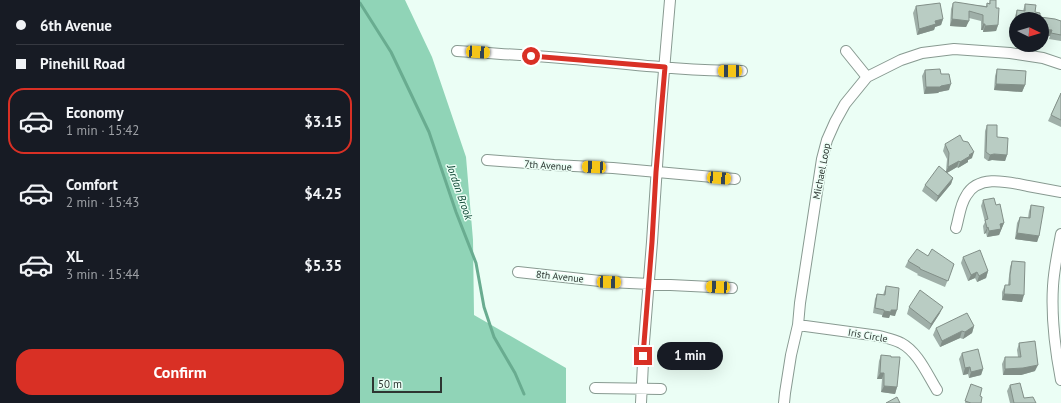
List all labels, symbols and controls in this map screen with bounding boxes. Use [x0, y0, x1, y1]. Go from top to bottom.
north arrow [1009, 12, 1049, 52]
map controls [1009, 12, 1049, 52]
text: 6th Avenue [40, 16, 112, 35]
car [466, 45, 490, 59]
route start [522, 47, 540, 65]
text: Pinehill Road [40, 54, 125, 73]
car [718, 65, 742, 77]
icon: car [18, 103, 54, 139]
text: Economy [66, 103, 124, 122]
text: $3.15 [304, 112, 342, 131]
text: 1 min · 15:42 [66, 122, 139, 139]
street label: Michael Loop [810, 142, 833, 200]
street label: 7th Avenue [524, 157, 572, 174]
car [582, 160, 606, 174]
water label: Jordan Brook [444, 162, 476, 222]
car [707, 171, 731, 185]
icon: car [18, 175, 54, 211]
text: Comfort [66, 175, 118, 194]
text: $4.25 [304, 184, 342, 203]
text: 2 min · 15:43 [66, 194, 139, 211]
icon: car [18, 247, 54, 283]
text: XL [66, 247, 83, 266]
text: $5.35 [304, 256, 342, 275]
text: 3 min · 15:44 [66, 266, 139, 283]
street label: 8th Avenue [535, 268, 584, 285]
car [597, 276, 621, 288]
car [706, 280, 730, 294]
street label: Iris Circle [847, 326, 889, 345]
callout: 1 min [657, 342, 723, 370]
route end [634, 347, 652, 365]
text: 1 min [674, 347, 706, 364]
button: Confirm [16, 349, 344, 395]
scale bar [372, 375, 442, 394]
text: 50 m [378, 377, 402, 391]

